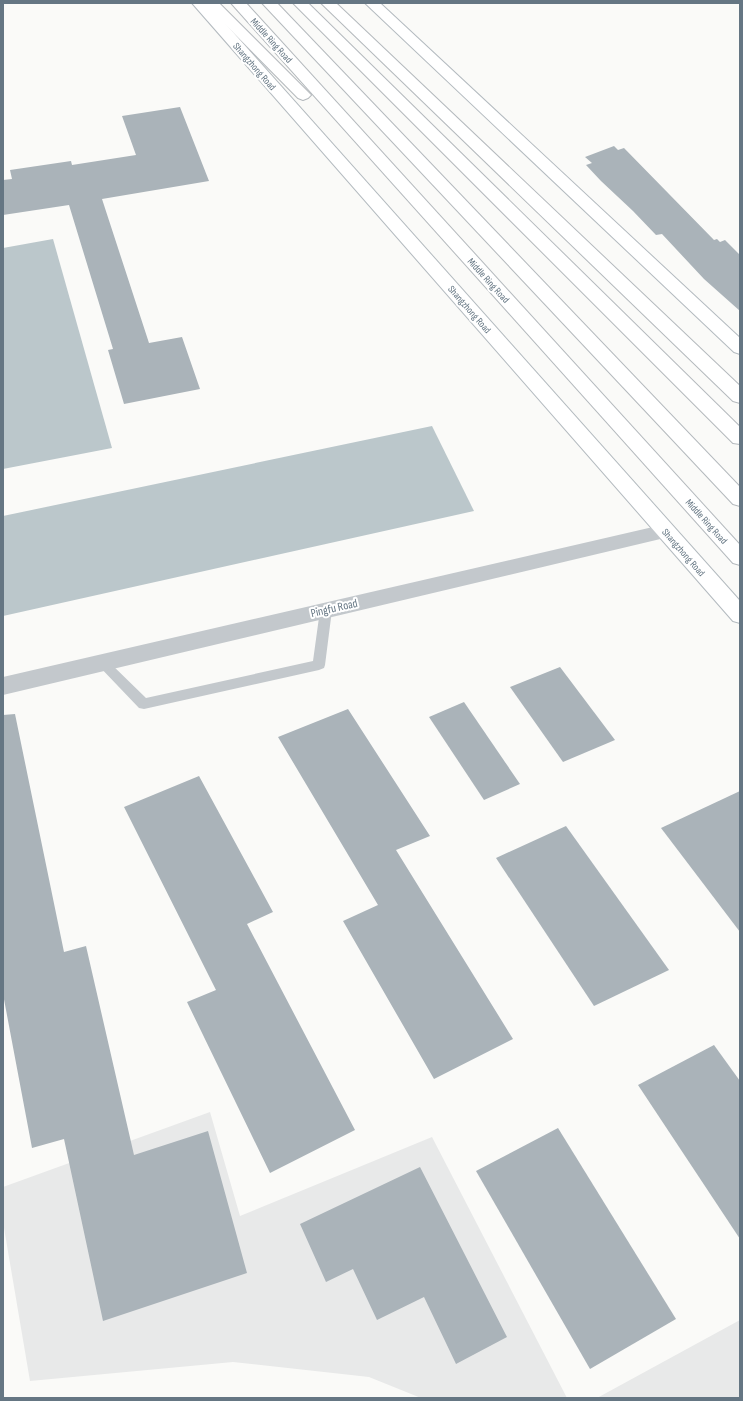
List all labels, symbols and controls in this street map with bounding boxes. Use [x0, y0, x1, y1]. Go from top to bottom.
street label: Middle Ring Road [248, 16, 295, 66]
street label: Shangzhong Road [230, 40, 278, 93]
street label: Middle Ring Road [465, 256, 512, 306]
street label: Shangzhong Road [445, 283, 493, 336]
street label: Middle Ring Road [683, 497, 730, 547]
street label: Shangzhong Road [659, 526, 707, 579]
street label: Pingfu Road [309, 596, 359, 621]

